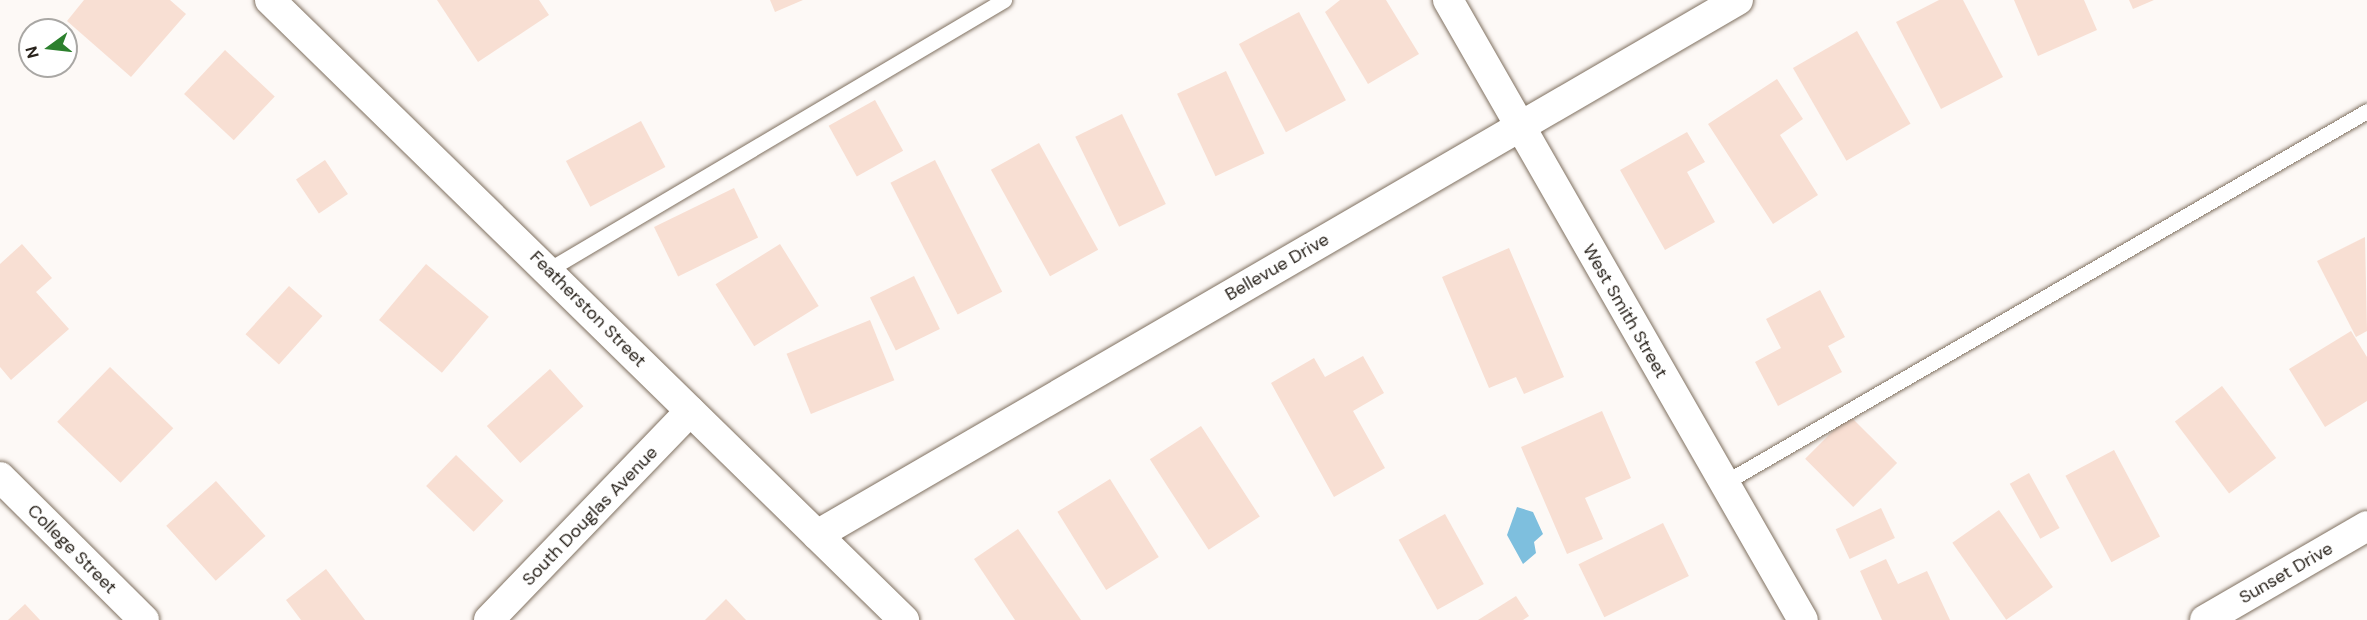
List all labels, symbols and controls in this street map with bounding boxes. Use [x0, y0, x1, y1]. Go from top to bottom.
north arrow [18, 18, 78, 78]
text: N [20, 44, 44, 61]
street label: Bellevue Drive [1221, 229, 1333, 305]
street label: West Smith Street [1578, 240, 1672, 382]
street label: Featherston Street [525, 246, 651, 372]
street label: South Douglas Avenue [518, 442, 662, 590]
street label: College Street [23, 500, 121, 598]
street label: Sunset Drive [2235, 538, 2337, 608]

